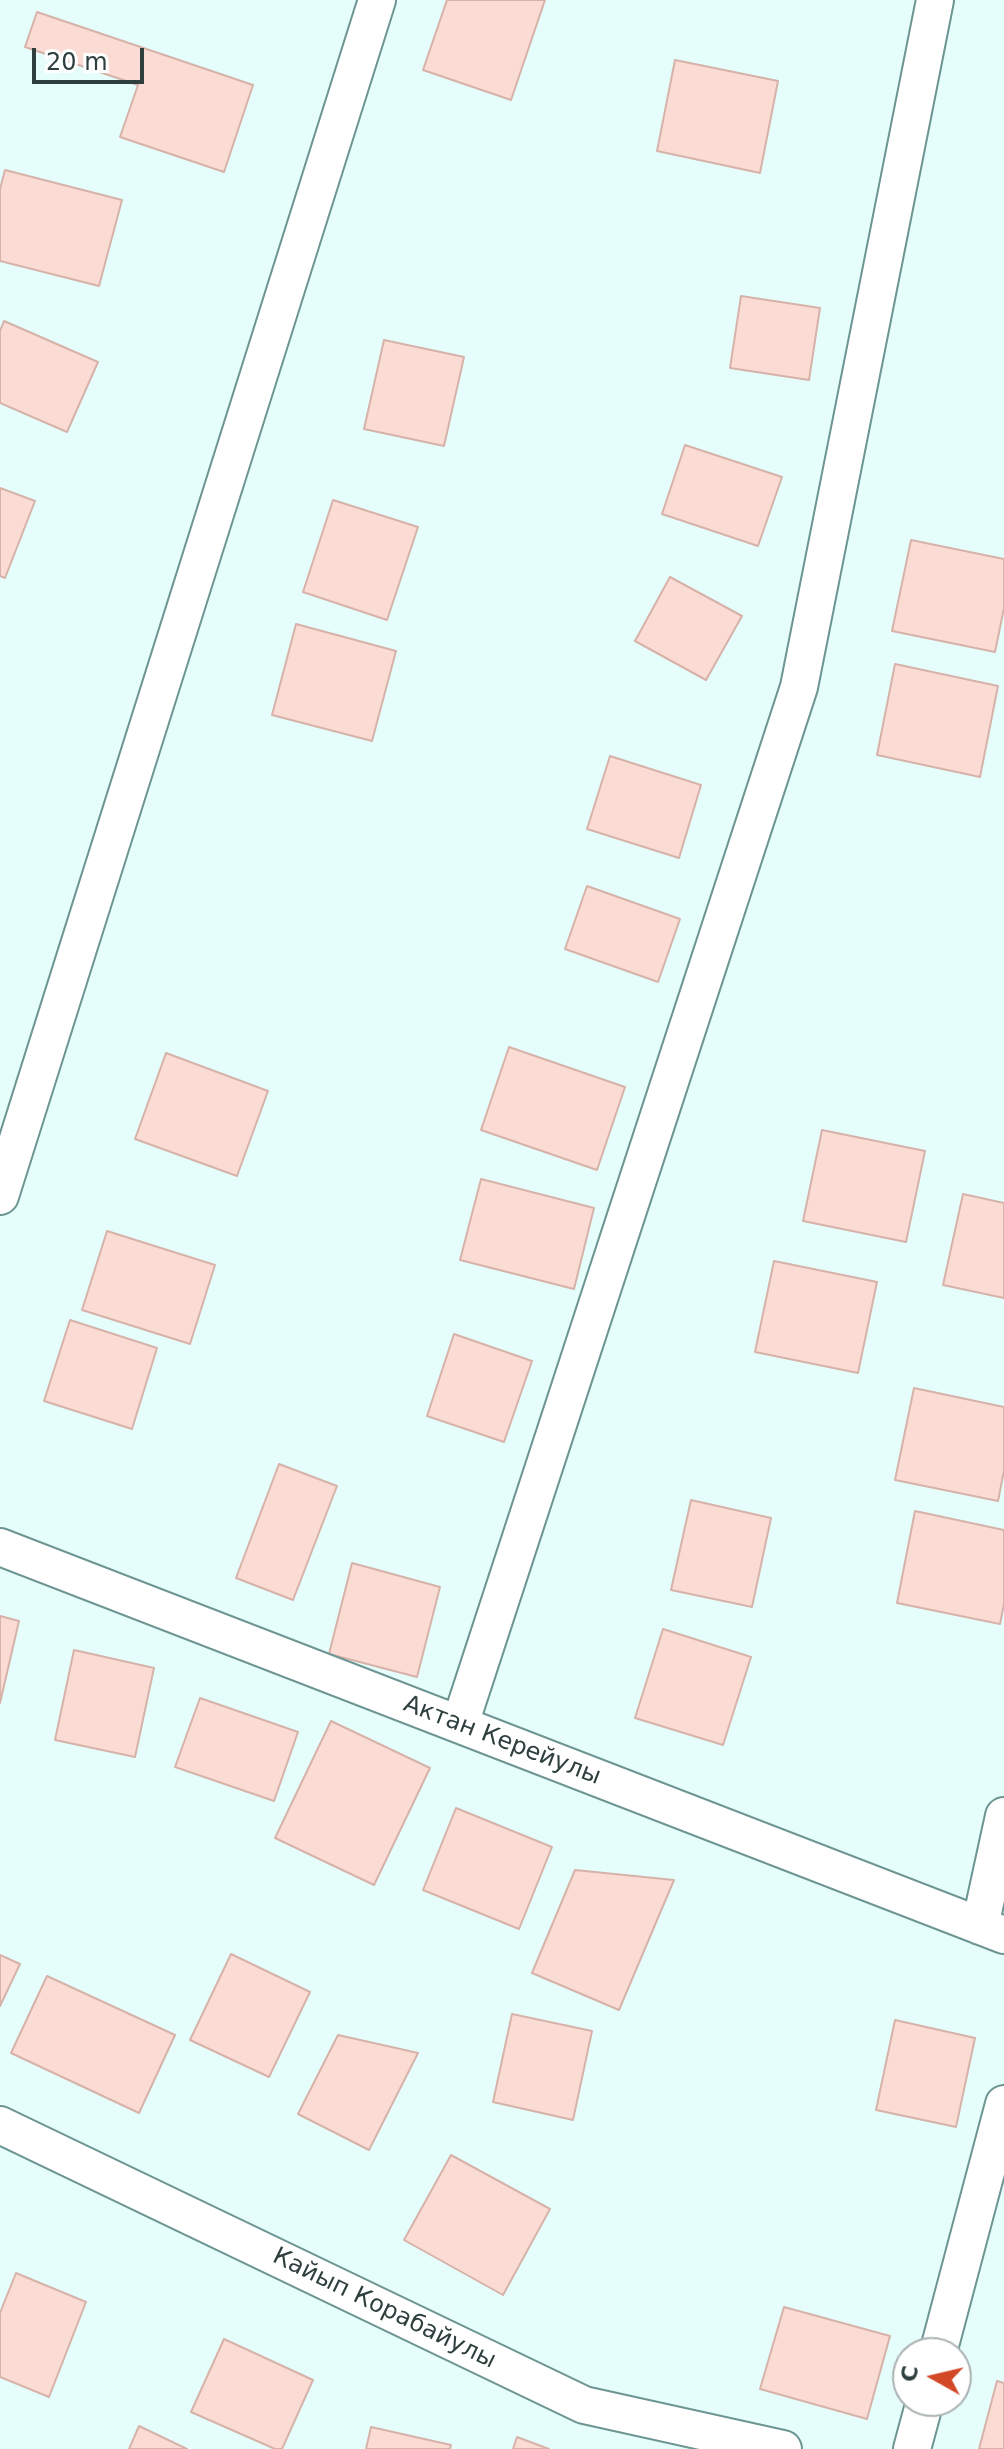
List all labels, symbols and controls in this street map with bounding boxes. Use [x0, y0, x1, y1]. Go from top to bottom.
scale bar [36, 32, 148, 82]
text: 20 m [46, 48, 108, 76]
street label: Актан Керейулы [399, 1690, 605, 1792]
street label: Кайып Корабайулы [268, 2242, 500, 2376]
north arrow [892, 2337, 972, 2417]
text: С [896, 2364, 923, 2384]

